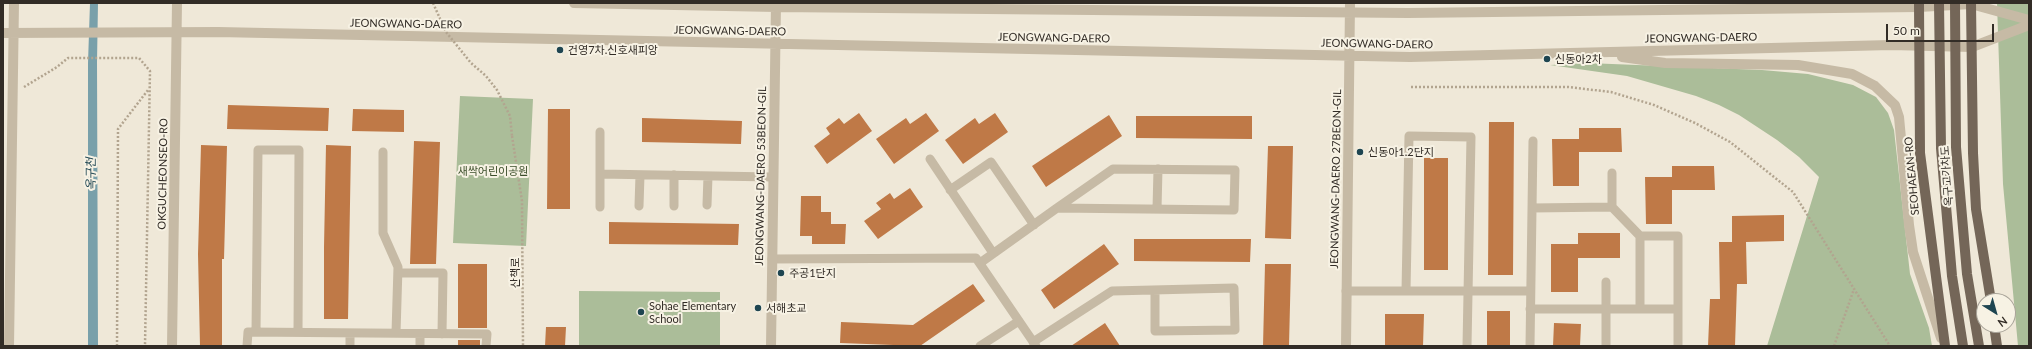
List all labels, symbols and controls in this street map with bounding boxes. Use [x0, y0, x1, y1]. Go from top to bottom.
street label: JEONGWANG-DAERO [350, 16, 462, 32]
scale bar [1888, 16, 1996, 42]
street label: JEONGWANG-DAERO [674, 23, 786, 39]
text: 50 m [1893, 23, 1920, 38]
street label: JEONGWANG-DAERO [998, 30, 1110, 46]
street label: JEONGWANG-DAERO [1645, 30, 1757, 46]
street label: JEONGWANG-DAERO [1321, 36, 1433, 52]
place label: 건영7차.신호새피앙 [568, 43, 658, 57]
marker: 건영7차.신호새피앙 [555, 45, 565, 55]
place label: 신동아2차 [1555, 52, 1602, 66]
marker: 신동아2차 [1542, 54, 1552, 64]
street label: JEONGWANG-DAERO 53BEON-GIL [753, 86, 769, 266]
street label: JEONGWANG-DAERO 27BEON-GIL [1328, 89, 1344, 269]
street label: OKGUCHEONSEO-RO [155, 118, 171, 230]
street label: SEOHAEAN-RO [1902, 136, 1922, 216]
place label: 신동아1.2단지 [1368, 145, 1434, 159]
street label: 옥구고가차도 [1938, 145, 1956, 207]
marker: 신동아1.2단지 [1355, 147, 1365, 157]
water label: 옥구천 [84, 157, 98, 191]
park label: 새싹어린이공원 [458, 164, 528, 178]
street label: 산책로 [508, 258, 522, 288]
place label: 주공1단지 [789, 266, 836, 280]
marker: 주공1단지 [776, 268, 786, 278]
north arrow [1976, 293, 2016, 333]
place label: Sohae Elementary School [649, 299, 736, 325]
place label: 서해초교 [766, 301, 806, 315]
marker: 서해초교 [753, 303, 763, 313]
marker: Sohae Elementary School [636, 307, 646, 317]
text: N [1996, 314, 2010, 330]

